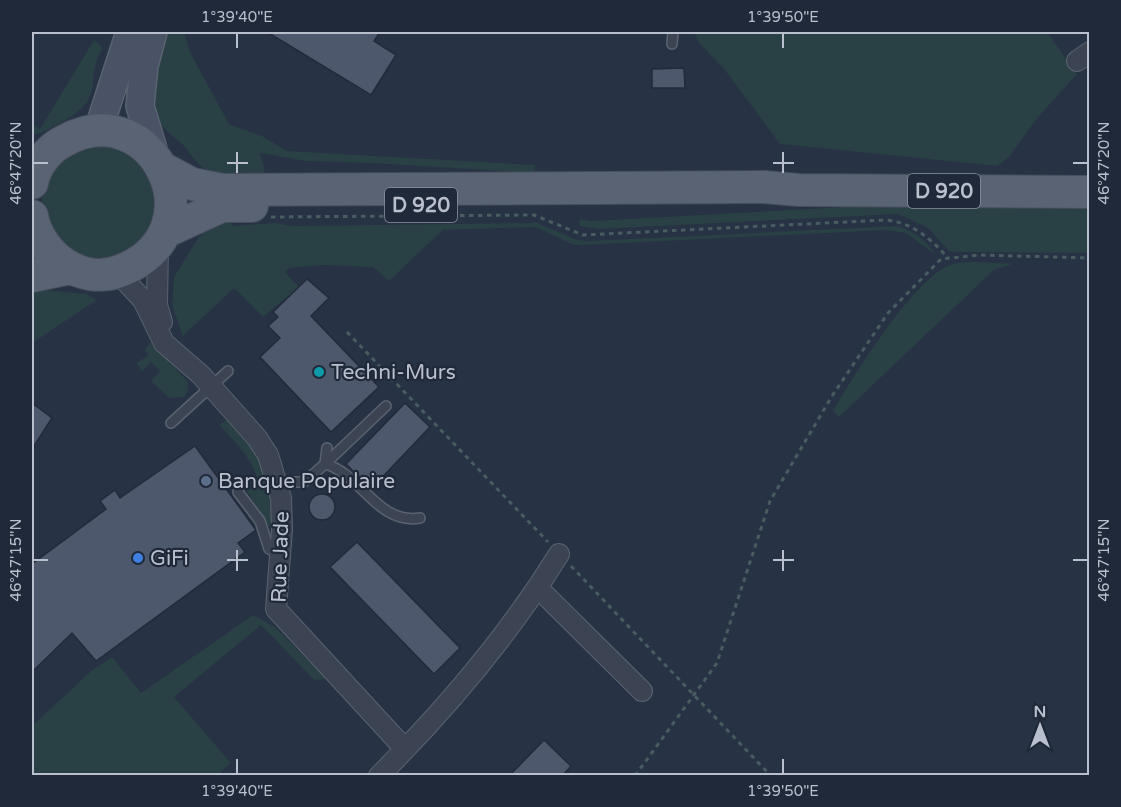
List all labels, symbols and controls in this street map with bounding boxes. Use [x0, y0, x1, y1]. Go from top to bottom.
text: 1°39'40"E [201, 8, 273, 26]
text: 1°39'50"E [747, 8, 819, 26]
text: 46°47'20"N [7, 122, 25, 204]
text: 46°47'20"N [1095, 122, 1113, 204]
road number: D 920 [908, 174, 980, 208]
road number: D 920 [385, 188, 457, 222]
place label: Techni-Murs [331, 360, 456, 385]
marker: Techni-Murs [312, 365, 326, 379]
place label: Banque Populaire [218, 469, 395, 494]
marker: Banque Populaire [199, 474, 213, 488]
street label: Rue Jade [266, 511, 295, 603]
text: 46°47'15"N [7, 519, 25, 601]
text: 46°47'15"N [1095, 519, 1113, 601]
place label: GiFi [150, 546, 189, 571]
marker: GiFi [131, 551, 145, 565]
north arrow [1010, 696, 1070, 756]
text: N [1034, 702, 1046, 722]
text: 1°39'40"E [201, 782, 273, 800]
text: 1°39'50"E [747, 782, 819, 800]

